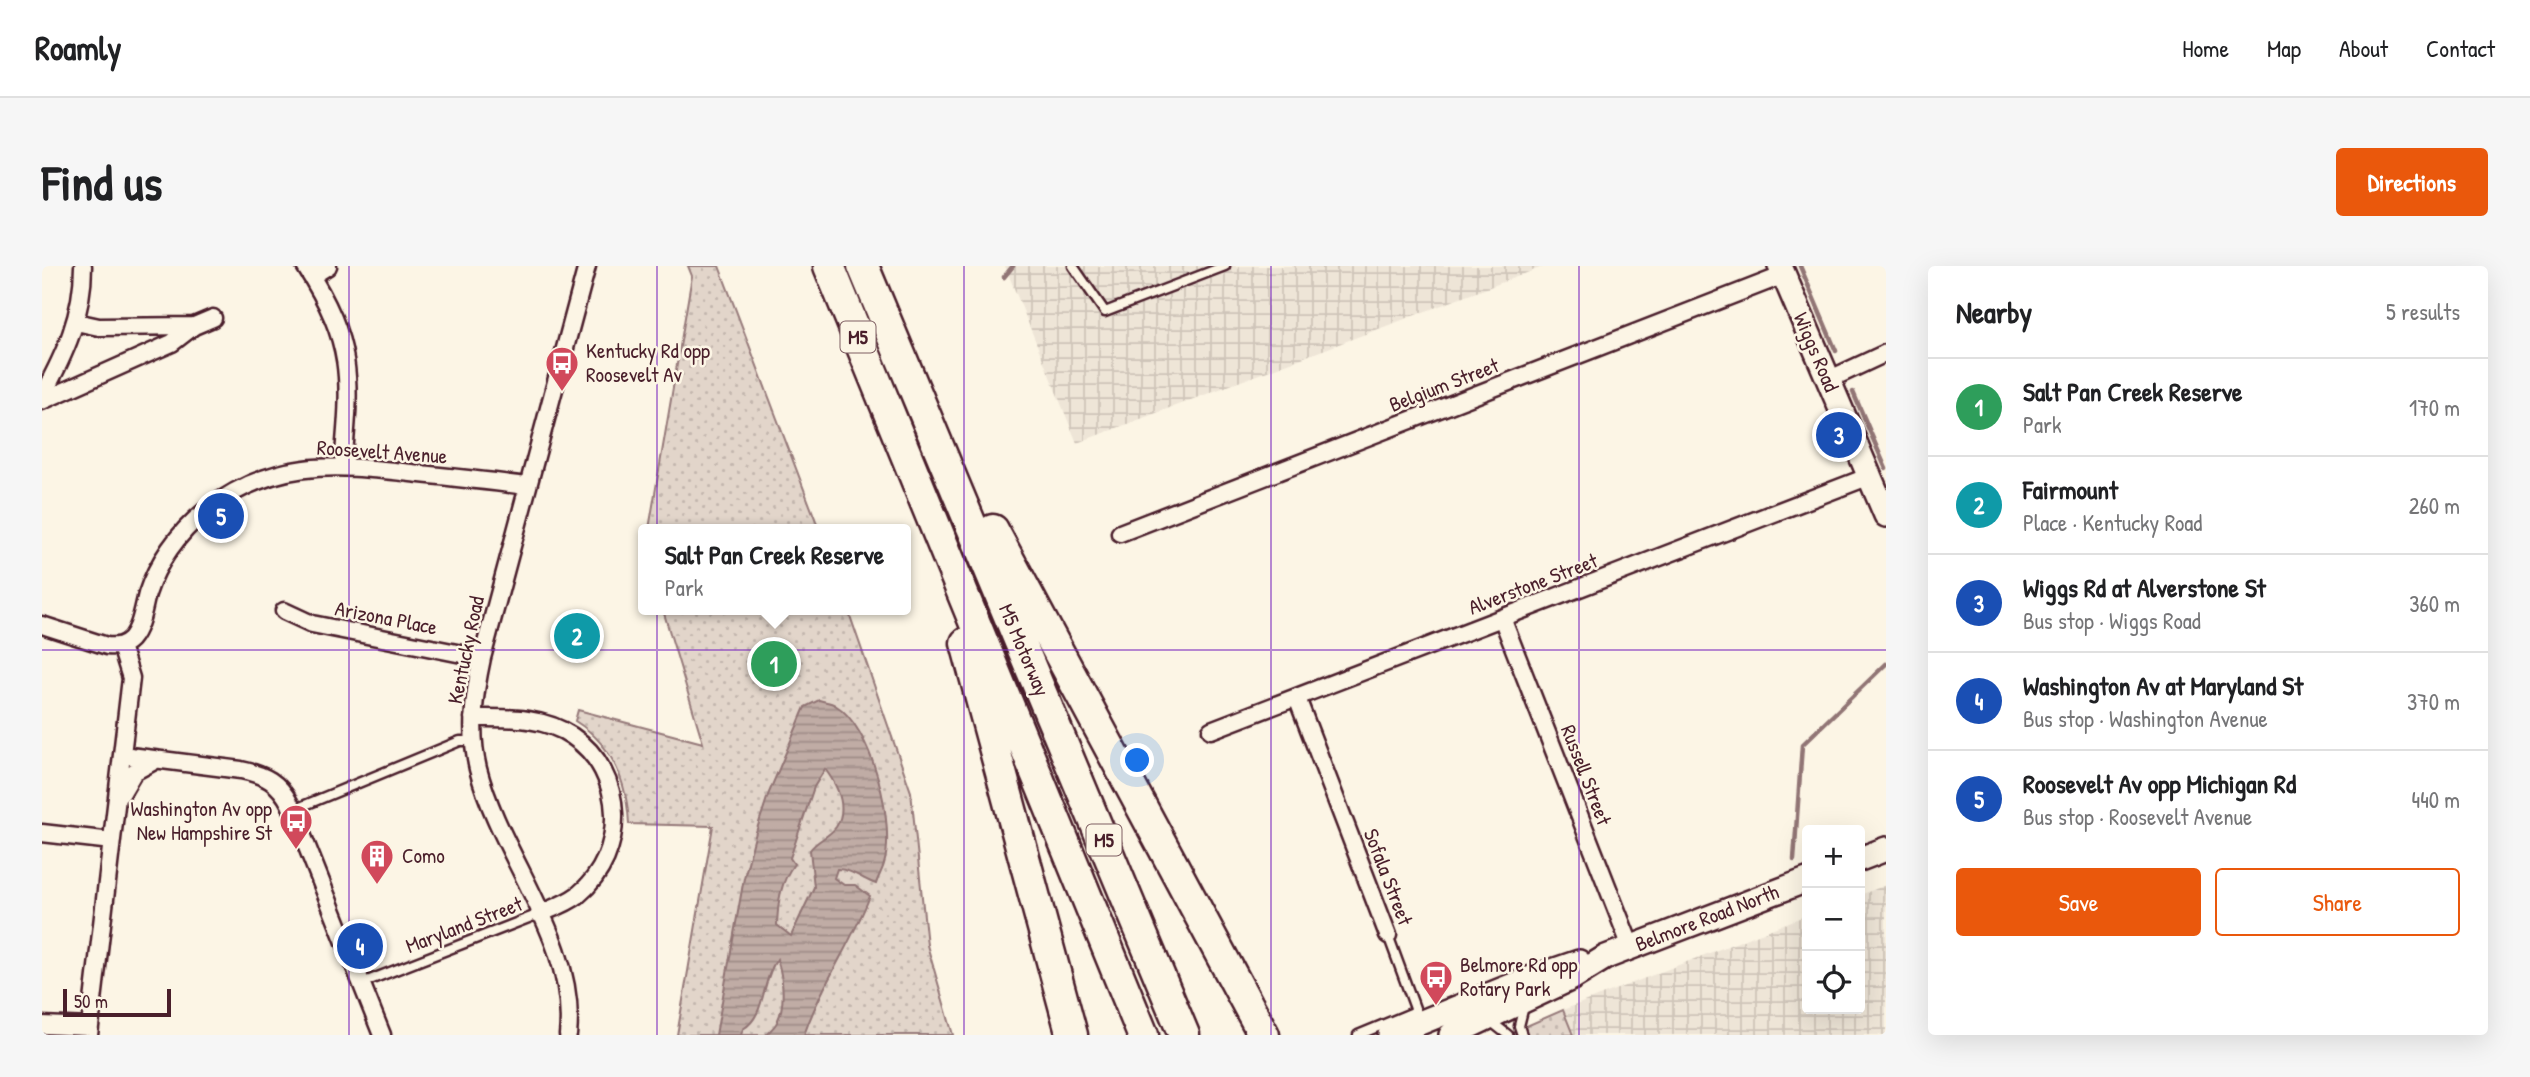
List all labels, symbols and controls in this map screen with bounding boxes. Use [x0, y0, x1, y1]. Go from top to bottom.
text: Roamly [35, 26, 121, 70]
text: Home [2182, 32, 2229, 64]
text: Map [2267, 32, 2301, 64]
text: About [2339, 32, 2388, 64]
text: Contact [2426, 32, 2495, 64]
button: Directions [2336, 148, 2488, 216]
text: Find us [42, 149, 162, 215]
text: Nearby [1956, 292, 2032, 332]
text: 5 results [2386, 296, 2460, 327]
street label: Wiggs Road [1787, 308, 1846, 396]
road number: M5 [840, 321, 876, 352]
place label: Kentucky Rd opp Roosevelt Av [586, 336, 710, 389]
bus stop icon: Kentucky Rd opp Roosevelt Av [543, 344, 581, 393]
street label: Belgium Street [1385, 350, 1503, 419]
text: Salt Pan Creek Reserve [2023, 374, 2242, 409]
text: 1 [1975, 392, 1983, 423]
text: 170 m [2409, 392, 2460, 423]
pin: 3 [1816, 409, 1862, 461]
text: Park [2023, 409, 2061, 440]
street label: Roosevelt Avenue [316, 432, 448, 471]
text: Fairmount [2023, 472, 2118, 507]
pin: 5 [198, 490, 244, 542]
text: 2 [1974, 490, 1984, 521]
text: 260 m [2409, 490, 2460, 521]
text: Place · Kentucky Road [2023, 507, 2202, 538]
popup [638, 524, 911, 615]
text: Salt Pan Creek Reserve [665, 537, 884, 572]
street label: Alverstone Street [1464, 545, 1602, 621]
text: Wiggs Rd at Alverstone St [2023, 570, 2266, 605]
text: Park [665, 572, 703, 603]
text: 3 [1974, 588, 1984, 619]
text: 360 m [2409, 588, 2460, 619]
street label: Arizona Place [333, 593, 440, 642]
street label: Kentucky Road [440, 593, 491, 706]
street label: M5 Motorway [992, 599, 1057, 701]
text: Bus stop · Wiggs Road [2023, 605, 2201, 636]
pin: 2 [554, 610, 600, 662]
pin: 1 [751, 638, 797, 690]
text: Washington Av at Maryland St [2023, 668, 2303, 703]
text: 4 [1975, 686, 1983, 717]
text: 370 m [2407, 686, 2460, 717]
text: Bus stop · Washington Avenue [2023, 703, 2268, 734]
street label: Russell Street [1554, 721, 1619, 830]
your location [1120, 743, 1154, 777]
text: Roosevelt Av opp Michigan Rd [2023, 766, 2296, 801]
text: 5 [1974, 784, 1984, 815]
text: 440 m [2412, 784, 2460, 815]
place label: Washington Av opp New Hampshire St [130, 794, 273, 847]
text: Bus stop · Roosevelt Avenue [2023, 801, 2252, 832]
bus stop icon: Washington Av opp New Hampshire St [277, 802, 315, 851]
road number: M5 [1086, 824, 1122, 856]
street label: Sofala Street [1357, 824, 1420, 930]
map controls [1802, 825, 1865, 1014]
button: + [1802, 825, 1865, 888]
building icon: Como [358, 837, 396, 886]
place label: Como [402, 841, 445, 870]
button: Save [1956, 868, 2201, 936]
button: Share [2215, 868, 2460, 936]
street label: Belmore Road North [1631, 877, 1783, 958]
button: − [1802, 888, 1865, 951]
street label: Maryland Street [401, 889, 527, 960]
pin: 4 [337, 920, 383, 972]
place label: Belmore Rd opp Rotary Park [1460, 950, 1578, 1003]
button: locate [1802, 951, 1865, 1014]
bus stop icon: Belmore Rd opp Rotary Park [1417, 958, 1455, 1007]
scale bar [63, 986, 172, 1018]
text: 50 m [74, 988, 108, 1014]

